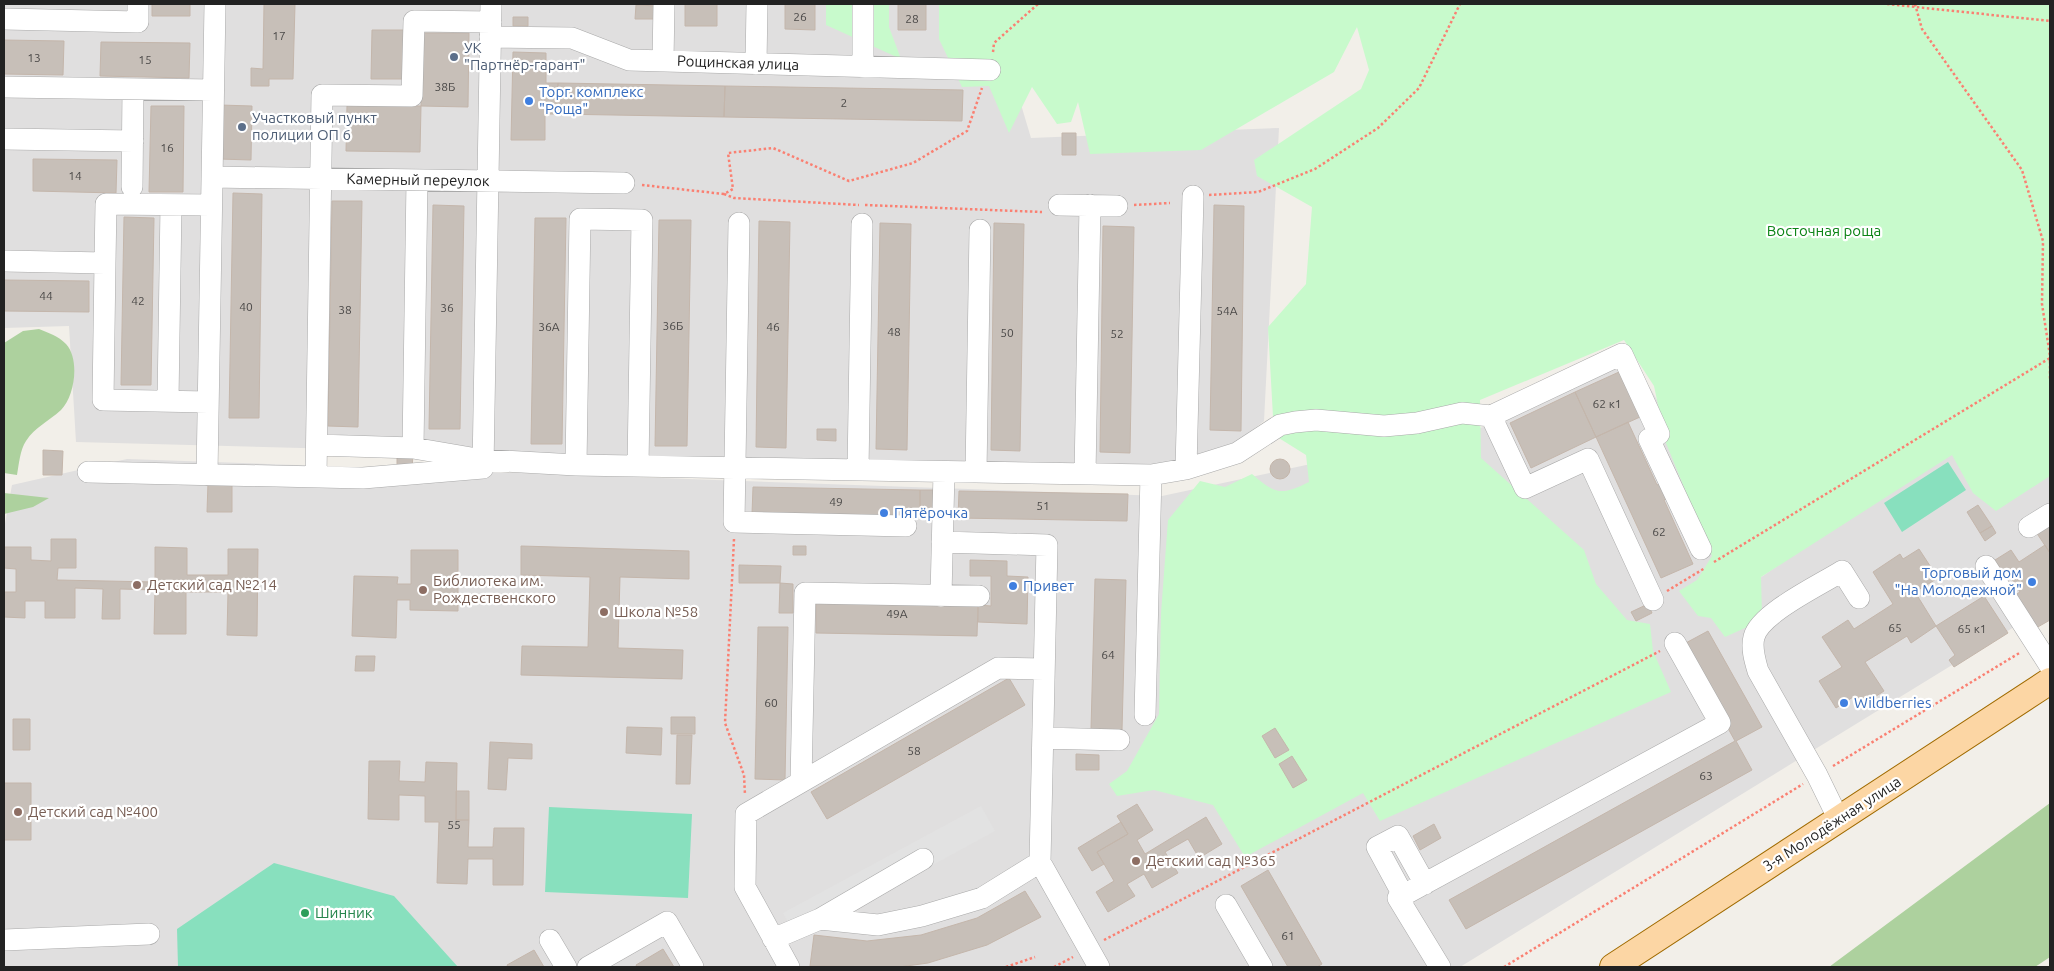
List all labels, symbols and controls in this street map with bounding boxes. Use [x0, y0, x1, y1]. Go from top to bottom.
house number: 26 [793, 10, 807, 23]
house number: 28 [905, 12, 919, 25]
house number: 17 [272, 29, 286, 42]
place label: УК "Партнёр-гарант" [464, 39, 586, 73]
house number: 13 [27, 51, 41, 64]
marker: УК "Партнёр-гарант" [448, 51, 460, 63]
street label: Рощинская улица [677, 52, 800, 73]
house number: 15 [138, 53, 152, 66]
house number: 38Б [435, 80, 455, 93]
place label: Торг. комплекс "Роща" [539, 83, 644, 117]
marker: Торг. комплекс "Роща" [523, 95, 535, 107]
house number: 2 [841, 96, 847, 109]
place label: Участковый пункт полиции ОП 6 [252, 109, 377, 143]
marker: Участковый пункт полиции ОП 6 [236, 121, 248, 133]
house number: 16 [160, 141, 174, 154]
house number: 14 [68, 169, 82, 182]
street label: Камерный переулок [346, 170, 490, 189]
park label: Восточная роща [1767, 222, 1881, 239]
house number: 44 [39, 289, 53, 302]
house number: 42 [131, 294, 145, 307]
house number: 40 [239, 300, 253, 313]
house number: 36 [440, 301, 454, 314]
house number: 38 [338, 303, 352, 316]
house number: 54А [1216, 304, 1238, 317]
house number: 36Б [663, 319, 683, 332]
house number: 36А [538, 320, 560, 333]
house number: 46 [766, 320, 780, 333]
house number: 48 [887, 325, 901, 338]
house number: 50 [1000, 326, 1014, 339]
house number: 52 [1110, 327, 1124, 340]
house number: 62 к1 [1592, 397, 1622, 410]
house number: 49 [829, 495, 843, 508]
house number: 51 [1036, 499, 1050, 512]
place label: Пятёрочка [894, 504, 968, 521]
marker: Пятёрочка [878, 507, 890, 519]
house number: 62 [1652, 525, 1666, 538]
place label: Торговый дом "На Молодежной" [1894, 564, 2022, 598]
place label: Библиотека им. Рождественского [433, 572, 556, 606]
place label: Детский сад №214 [147, 576, 277, 593]
marker: Торговый дом "На Молодежной" [2026, 576, 2038, 588]
place label: Привет [1023, 577, 1075, 594]
marker: Детский сад №214 [131, 579, 143, 591]
marker: Привет [1007, 580, 1019, 592]
marker: Библиотека им. Рождественского [417, 584, 429, 596]
place label: Школа №58 [614, 603, 698, 620]
marker: Школа №58 [598, 606, 610, 618]
house number: 49А [886, 607, 908, 620]
house number: 65 [1888, 621, 1902, 634]
house number: 65 к1 [1957, 622, 1987, 635]
house number: 64 [1101, 648, 1115, 661]
place label: Wildberries [1854, 694, 1931, 711]
house number: 60 [764, 696, 778, 709]
marker: Wildberries [1838, 697, 1850, 709]
house number: 58 [907, 744, 921, 757]
house number: 63 [1699, 769, 1713, 782]
street label: 3-я Молодёжная улица [1760, 773, 1904, 875]
place label: Детский сад №400 [28, 803, 158, 820]
marker: Детский сад №400 [12, 806, 24, 818]
house number: 55 [447, 818, 461, 831]
place label: Детский сад №365 [1146, 852, 1276, 869]
marker: Детский сад №365 [1130, 855, 1142, 867]
place label: Шинник [315, 904, 373, 921]
marker: Шинник [299, 907, 311, 919]
house number: 61 [1281, 929, 1295, 942]

